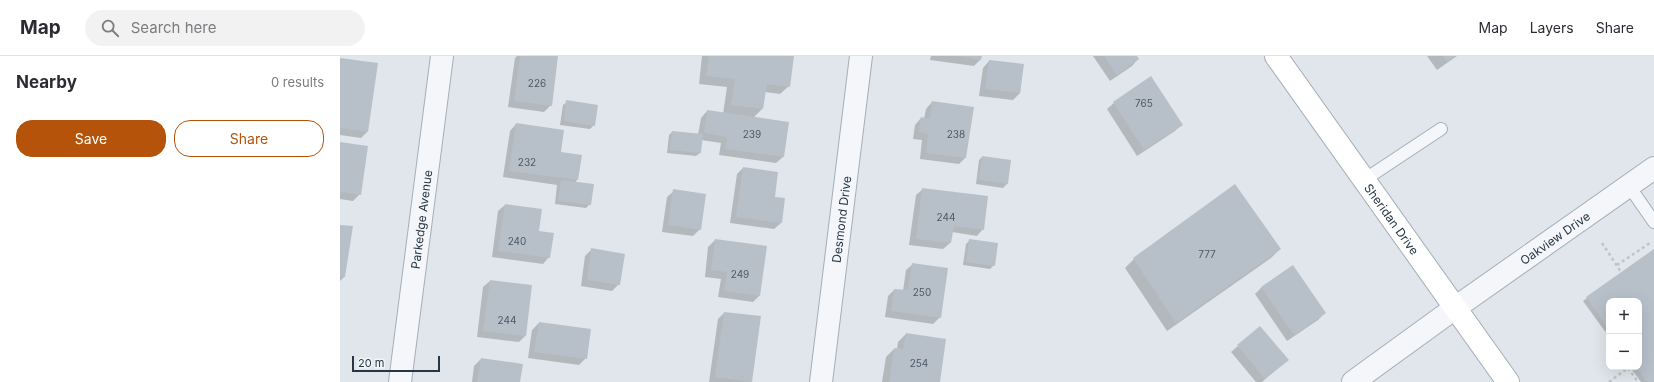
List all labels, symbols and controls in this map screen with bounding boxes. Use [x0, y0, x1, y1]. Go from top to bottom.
search box [85, 10, 365, 46]
text: Map [20, 16, 61, 39]
icon: search [99, 17, 121, 39]
text: Search here [131, 18, 216, 37]
text: Map [1479, 19, 1508, 36]
text: Layers [1530, 19, 1574, 36]
text: Share [1596, 19, 1634, 36]
text: Nearby [16, 72, 77, 92]
text: 0 results [271, 74, 324, 90]
house number: 226 [528, 77, 546, 89]
house number: 765 [1135, 97, 1153, 109]
button: Save [16, 120, 166, 157]
button: Share [174, 120, 324, 157]
house number: 239 [743, 128, 761, 140]
house number: 238 [947, 128, 965, 140]
house number: 232 [518, 156, 536, 168]
street label: Parkedge Avenue [407, 169, 435, 270]
street label: Desmond Drive [828, 175, 854, 263]
street label: Sheridan Drive [1362, 180, 1422, 257]
street label: Oakview Drive [1517, 208, 1593, 268]
house number: 244 [937, 211, 955, 223]
house number: 240 [508, 235, 526, 247]
house number: 777 [1198, 248, 1216, 260]
house number: 249 [731, 268, 749, 280]
house number: 250 [913, 286, 931, 298]
map controls [1606, 298, 1642, 370]
button: + [1606, 298, 1642, 334]
house number: 244 [498, 314, 516, 326]
button: − [1606, 334, 1642, 370]
scale bar [352, 354, 440, 373]
text: 20 m [358, 356, 384, 370]
house number: 254 [910, 357, 928, 369]

